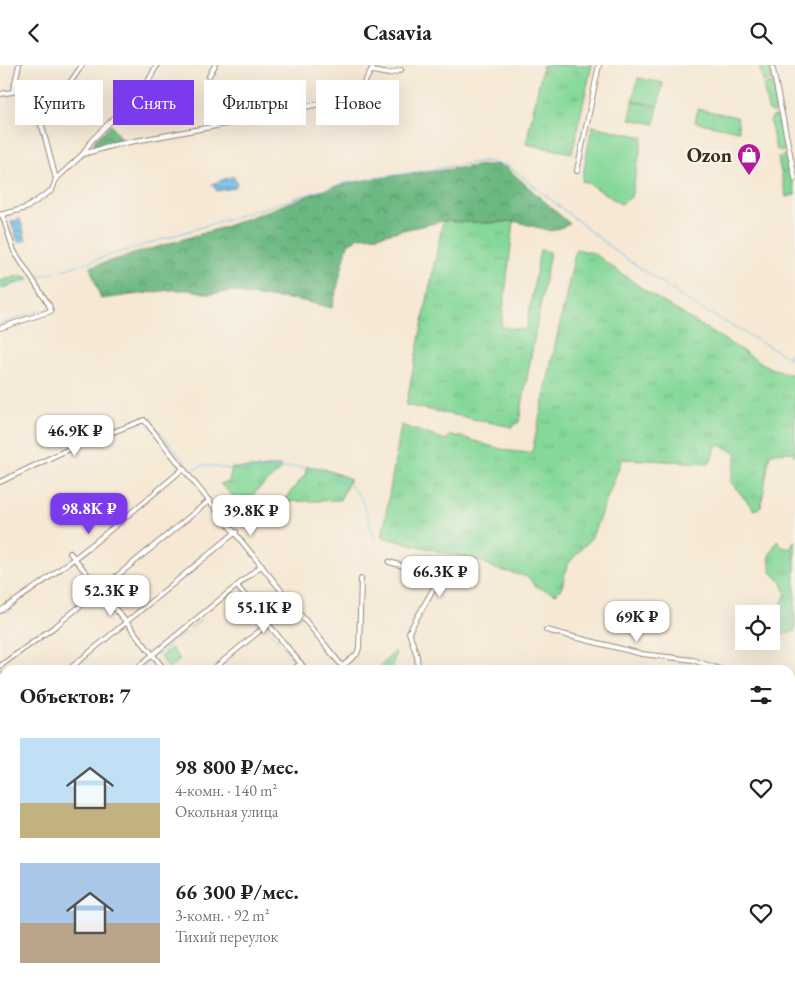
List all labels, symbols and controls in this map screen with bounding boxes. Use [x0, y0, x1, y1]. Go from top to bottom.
text: Casavia [363, 18, 432, 47]
icon: back [20, 19, 48, 47]
icon: search [747, 19, 775, 47]
chip: Купить [15, 80, 103, 125]
chip: Снять [113, 80, 194, 125]
chip: Фильтры [204, 80, 306, 125]
chip: Новое [316, 80, 399, 125]
place label: Ozon [687, 142, 732, 168]
shop icon: Ozon [736, 142, 762, 176]
pin: 46.9K ₽ [29, 415, 121, 457]
text: 46.9K ₽ [47, 420, 103, 441]
pin: 98.8K ₽ [43, 493, 135, 535]
pin: 39.8K ₽ [205, 495, 297, 537]
text: 98.8K ₽ [61, 498, 117, 519]
text: 39.8K ₽ [223, 500, 279, 521]
pin: 66.3K ₽ [394, 555, 486, 598]
text: 66.3K ₽ [412, 561, 468, 582]
pin: 52.3K ₽ [65, 575, 157, 617]
text: 52.3K ₽ [83, 580, 139, 601]
pin: 55.1K ₽ [218, 591, 310, 634]
text: 55.1K ₽ [236, 597, 292, 618]
pin: 69K ₽ [602, 601, 672, 643]
map controls [735, 605, 780, 650]
button: locate [735, 605, 780, 650]
text: 69K ₽ [616, 606, 658, 627]
icon: filters [747, 681, 775, 709]
text: Объектов: 7 [20, 682, 131, 709]
text: 98 800 ₽/мес. [175, 753, 299, 780]
icon: home [60, 758, 120, 818]
icon: heart [747, 774, 775, 802]
text: 4-комн. · 140 m² [175, 780, 277, 801]
text: Окольная улица [175, 801, 278, 822]
text: 66 300 ₽/мес. [175, 878, 299, 905]
icon: home [60, 883, 120, 943]
icon: heart [747, 899, 775, 927]
text: 3-комн. · 92 m² [175, 905, 270, 926]
text: Тихий переулок [175, 926, 278, 947]

